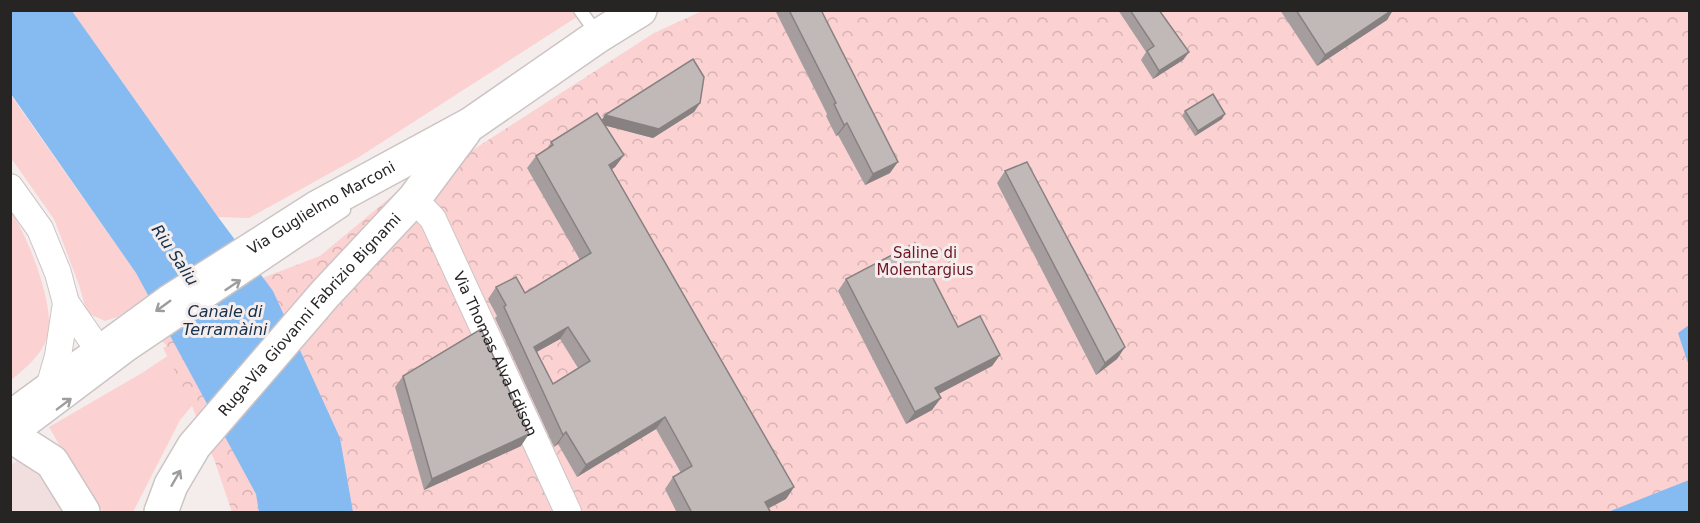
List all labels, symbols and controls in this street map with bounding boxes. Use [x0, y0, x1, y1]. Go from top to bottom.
street label: Via Guglielmo Marconi [244, 158, 398, 258]
street label: Ruga-Via Giovanni Fabrizio Bignami [215, 210, 405, 420]
water label: Riu Saliu [148, 221, 202, 289]
park label: Saline di Molentargius [876, 244, 974, 279]
street label: Via Thomas Alva Edison [449, 269, 541, 439]
one-way arrow [224, 279, 240, 291]
one-way arrow [155, 300, 171, 312]
water label: Canale di Terramàini [182, 302, 268, 339]
one-way arrow [55, 398, 71, 410]
one-way arrow [170, 470, 182, 487]

